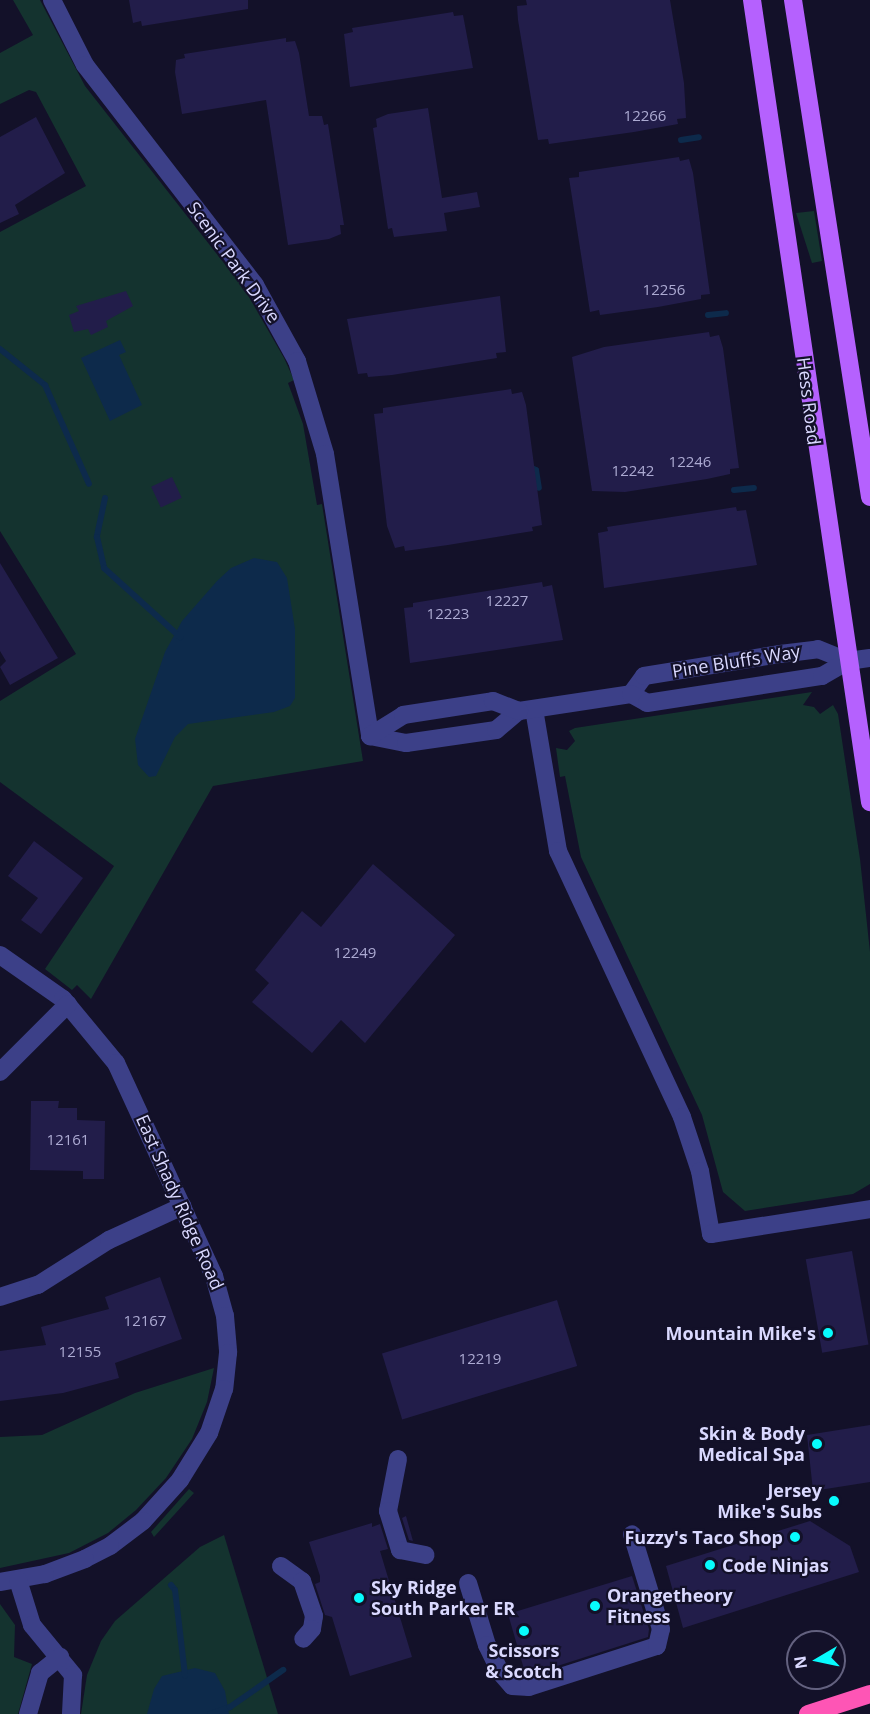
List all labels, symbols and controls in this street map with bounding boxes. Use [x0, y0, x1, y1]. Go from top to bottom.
house number: 12266 [624, 107, 666, 125]
street label: Scenic Park Drive [183, 197, 285, 327]
house number: 12256 [643, 281, 685, 299]
street label: Hess Road [793, 356, 825, 446]
house number: 12246 [669, 453, 711, 471]
house number: 12242 [612, 462, 654, 480]
house number: 12227 [486, 592, 528, 610]
house number: 12223 [427, 605, 469, 623]
street label: Pine Bluffs Way [670, 640, 802, 682]
house number: 12249 [334, 944, 376, 962]
street label: East Shady Ridge Road [132, 1111, 228, 1293]
house number: 12161 [47, 1131, 89, 1149]
house number: 12167 [124, 1312, 166, 1330]
place label: Mountain Mike's [666, 1322, 816, 1344]
marker: Mountain Mike's [821, 1326, 835, 1340]
house number: 12155 [59, 1343, 101, 1361]
house number: 12219 [459, 1350, 501, 1368]
place label: Skin & Body Medical Spa [698, 1423, 805, 1466]
marker: Skin & Body Medical Spa [810, 1437, 824, 1451]
place label: Jersey Mike's Subs [717, 1480, 822, 1522]
marker: Jersey Mike's Subs [827, 1494, 841, 1508]
place label: Fuzzy's Taco Shop [624, 1526, 783, 1548]
marker: Fuzzy's Taco Shop [788, 1530, 802, 1544]
place label: Code Ninjas [722, 1554, 829, 1576]
marker: Code Ninjas [703, 1558, 717, 1572]
place label: Sky Ridge South Parker ER [371, 1577, 515, 1620]
place label: Orangetheory Fitness [607, 1585, 733, 1628]
marker: Sky Ridge South Parker ER [352, 1591, 366, 1605]
marker: Orangetheory Fitness [588, 1599, 602, 1613]
marker: Scissors & Scotch [517, 1624, 531, 1638]
north arrow [786, 1630, 846, 1690]
place label: Scissors & Scotch [485, 1640, 563, 1682]
text: N [788, 1654, 812, 1671]

